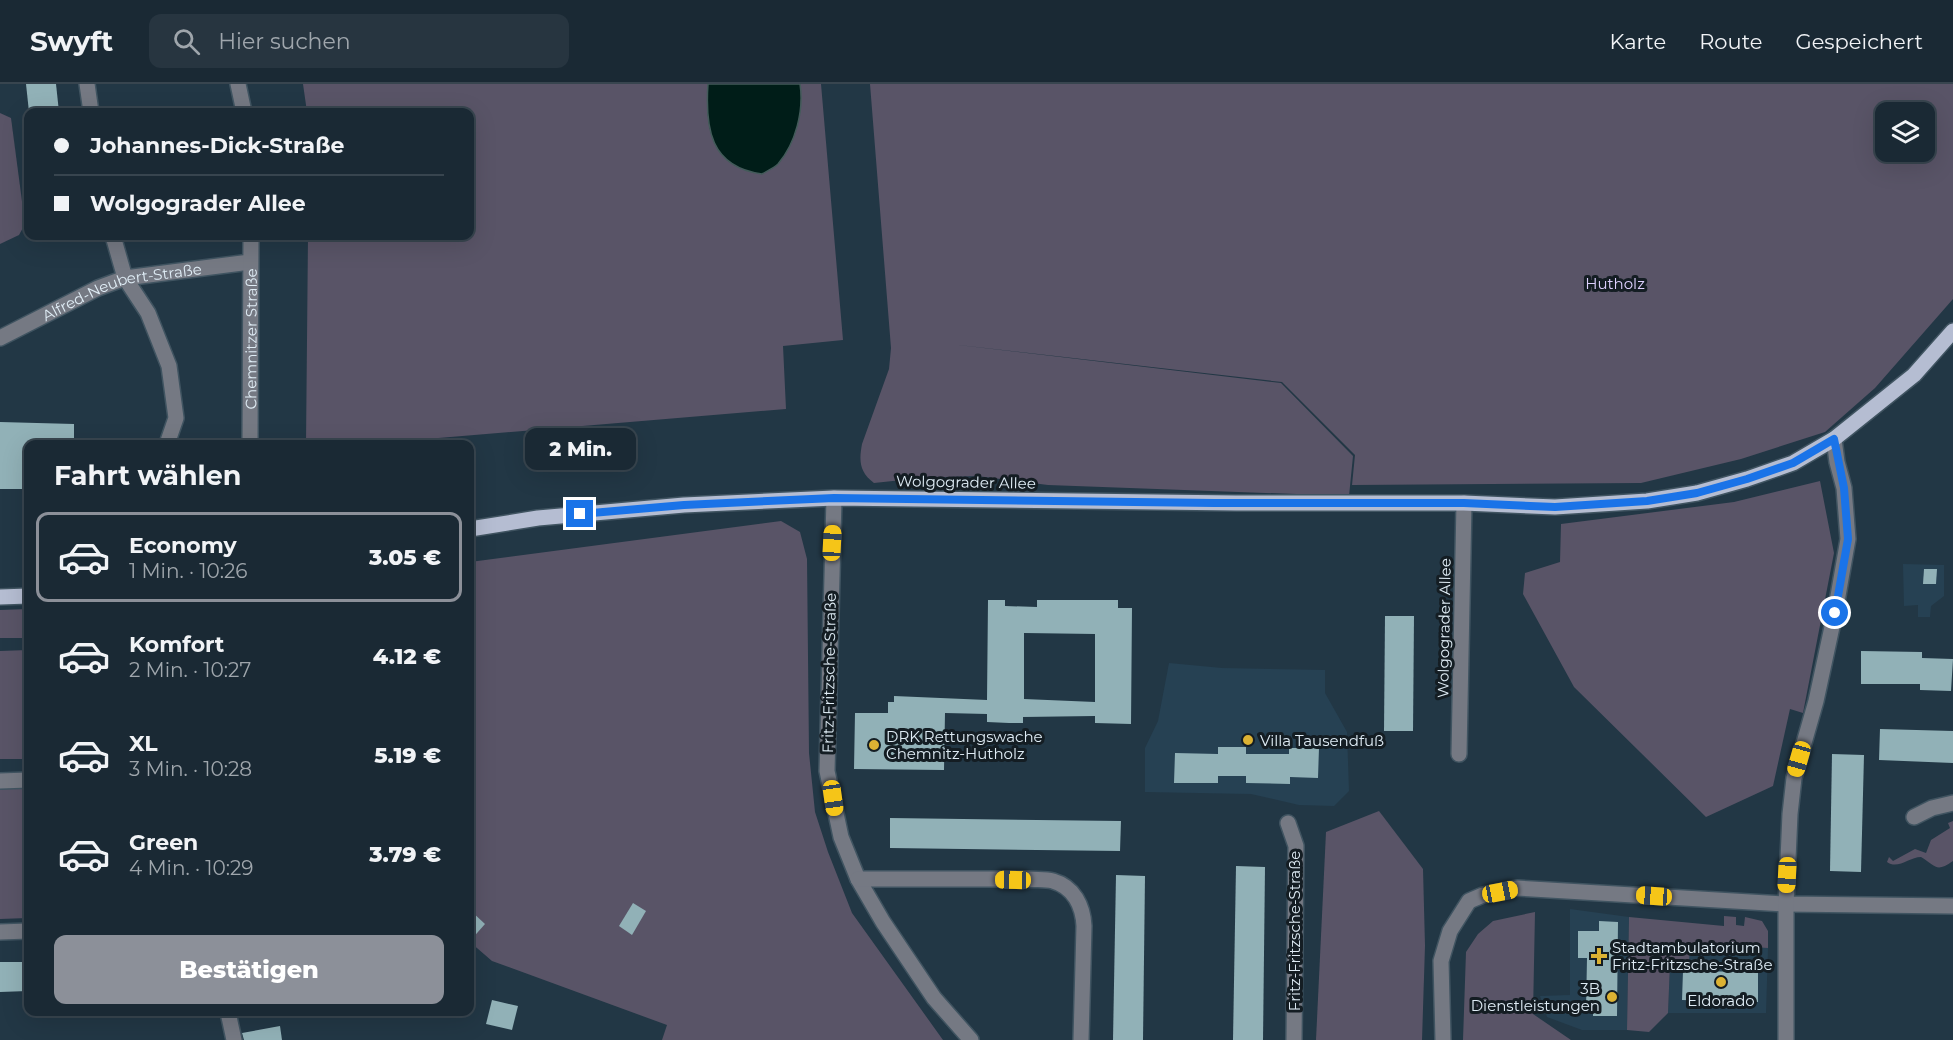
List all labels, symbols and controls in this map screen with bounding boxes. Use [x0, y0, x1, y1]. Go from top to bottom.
search box [149, 14, 569, 68]
text: Swyft [30, 24, 113, 58]
icon: search [170, 25, 203, 58]
text: Hier suchen [218, 28, 351, 55]
text: Karte [1610, 29, 1666, 54]
text: Route [1699, 29, 1762, 54]
text: Gespeichert [1795, 29, 1923, 54]
map controls [1875, 102, 1935, 162]
button: layers [1875, 102, 1935, 162]
text: Johannes-Dick-Straße [90, 132, 344, 159]
text: Wolgograder Allee [90, 190, 306, 217]
street label: Alfred-Neubert-Straße [39, 259, 203, 325]
street label: Chemnitzer Straße [241, 268, 260, 410]
park label: Hutholz [1585, 274, 1645, 293]
callout: 2 Min. [524, 427, 636, 469]
text: 2 Min. [549, 437, 612, 461]
text: Fahrt wählen [54, 459, 241, 492]
street label: Wolgograder Allee [896, 471, 1036, 493]
route end [566, 500, 593, 527]
car [822, 525, 842, 561]
icon: car [57, 530, 111, 584]
text: Economy [129, 532, 237, 559]
text: 3.05 € [369, 544, 441, 571]
street label: Wolgograder Allee [1433, 558, 1455, 698]
text: 1 Min. · 10:26 [129, 559, 247, 583]
street label: Fritz-Fritzsche-Straße [818, 593, 840, 753]
route start [1821, 599, 1848, 626]
icon: car [57, 629, 111, 683]
text: Komfort [129, 631, 224, 658]
text: 4.12 € [373, 643, 441, 670]
text: 2 Min. · 10:27 [129, 658, 251, 682]
place label: DRK Rettungswache Chemnitz-Hutholz [886, 727, 1043, 763]
icon: car [57, 728, 111, 782]
text: XL [129, 730, 158, 757]
place label: Villa Tausendfuß [1260, 731, 1384, 750]
marker: Villa Tausendfuß [1241, 733, 1255, 747]
marker: DRK Rettungswache Chemnitz-Hutholz [867, 738, 881, 752]
car [1785, 739, 1813, 779]
text: 5.19 € [374, 742, 441, 769]
text: 3 Min. · 10:28 [129, 757, 252, 781]
car [822, 779, 844, 817]
icon: car [57, 827, 111, 881]
text: Green [129, 829, 198, 856]
text: 3.79 € [369, 841, 441, 868]
street label: Fritz-Fritzsche-Straße [1285, 851, 1304, 1011]
text: 4 Min. · 10:29 [129, 856, 253, 880]
car [1777, 857, 1797, 893]
car [995, 871, 1031, 889]
car [1481, 880, 1519, 904]
car [1635, 886, 1673, 906]
button: Bestätigen [54, 935, 444, 1004]
place label: Stadtambulatorium Fritz-Fritzsche-Straße [1612, 938, 1772, 974]
marker: Stadtambulatorium Fritz-Fritzsche-Straße [1590, 947, 1608, 965]
marker: Eldorado [1714, 975, 1728, 989]
place label: 3B Dienstleistungen [1471, 979, 1600, 1015]
marker: 3B Dienstleistungen [1605, 990, 1619, 1004]
place label: Eldorado [1687, 991, 1755, 1010]

